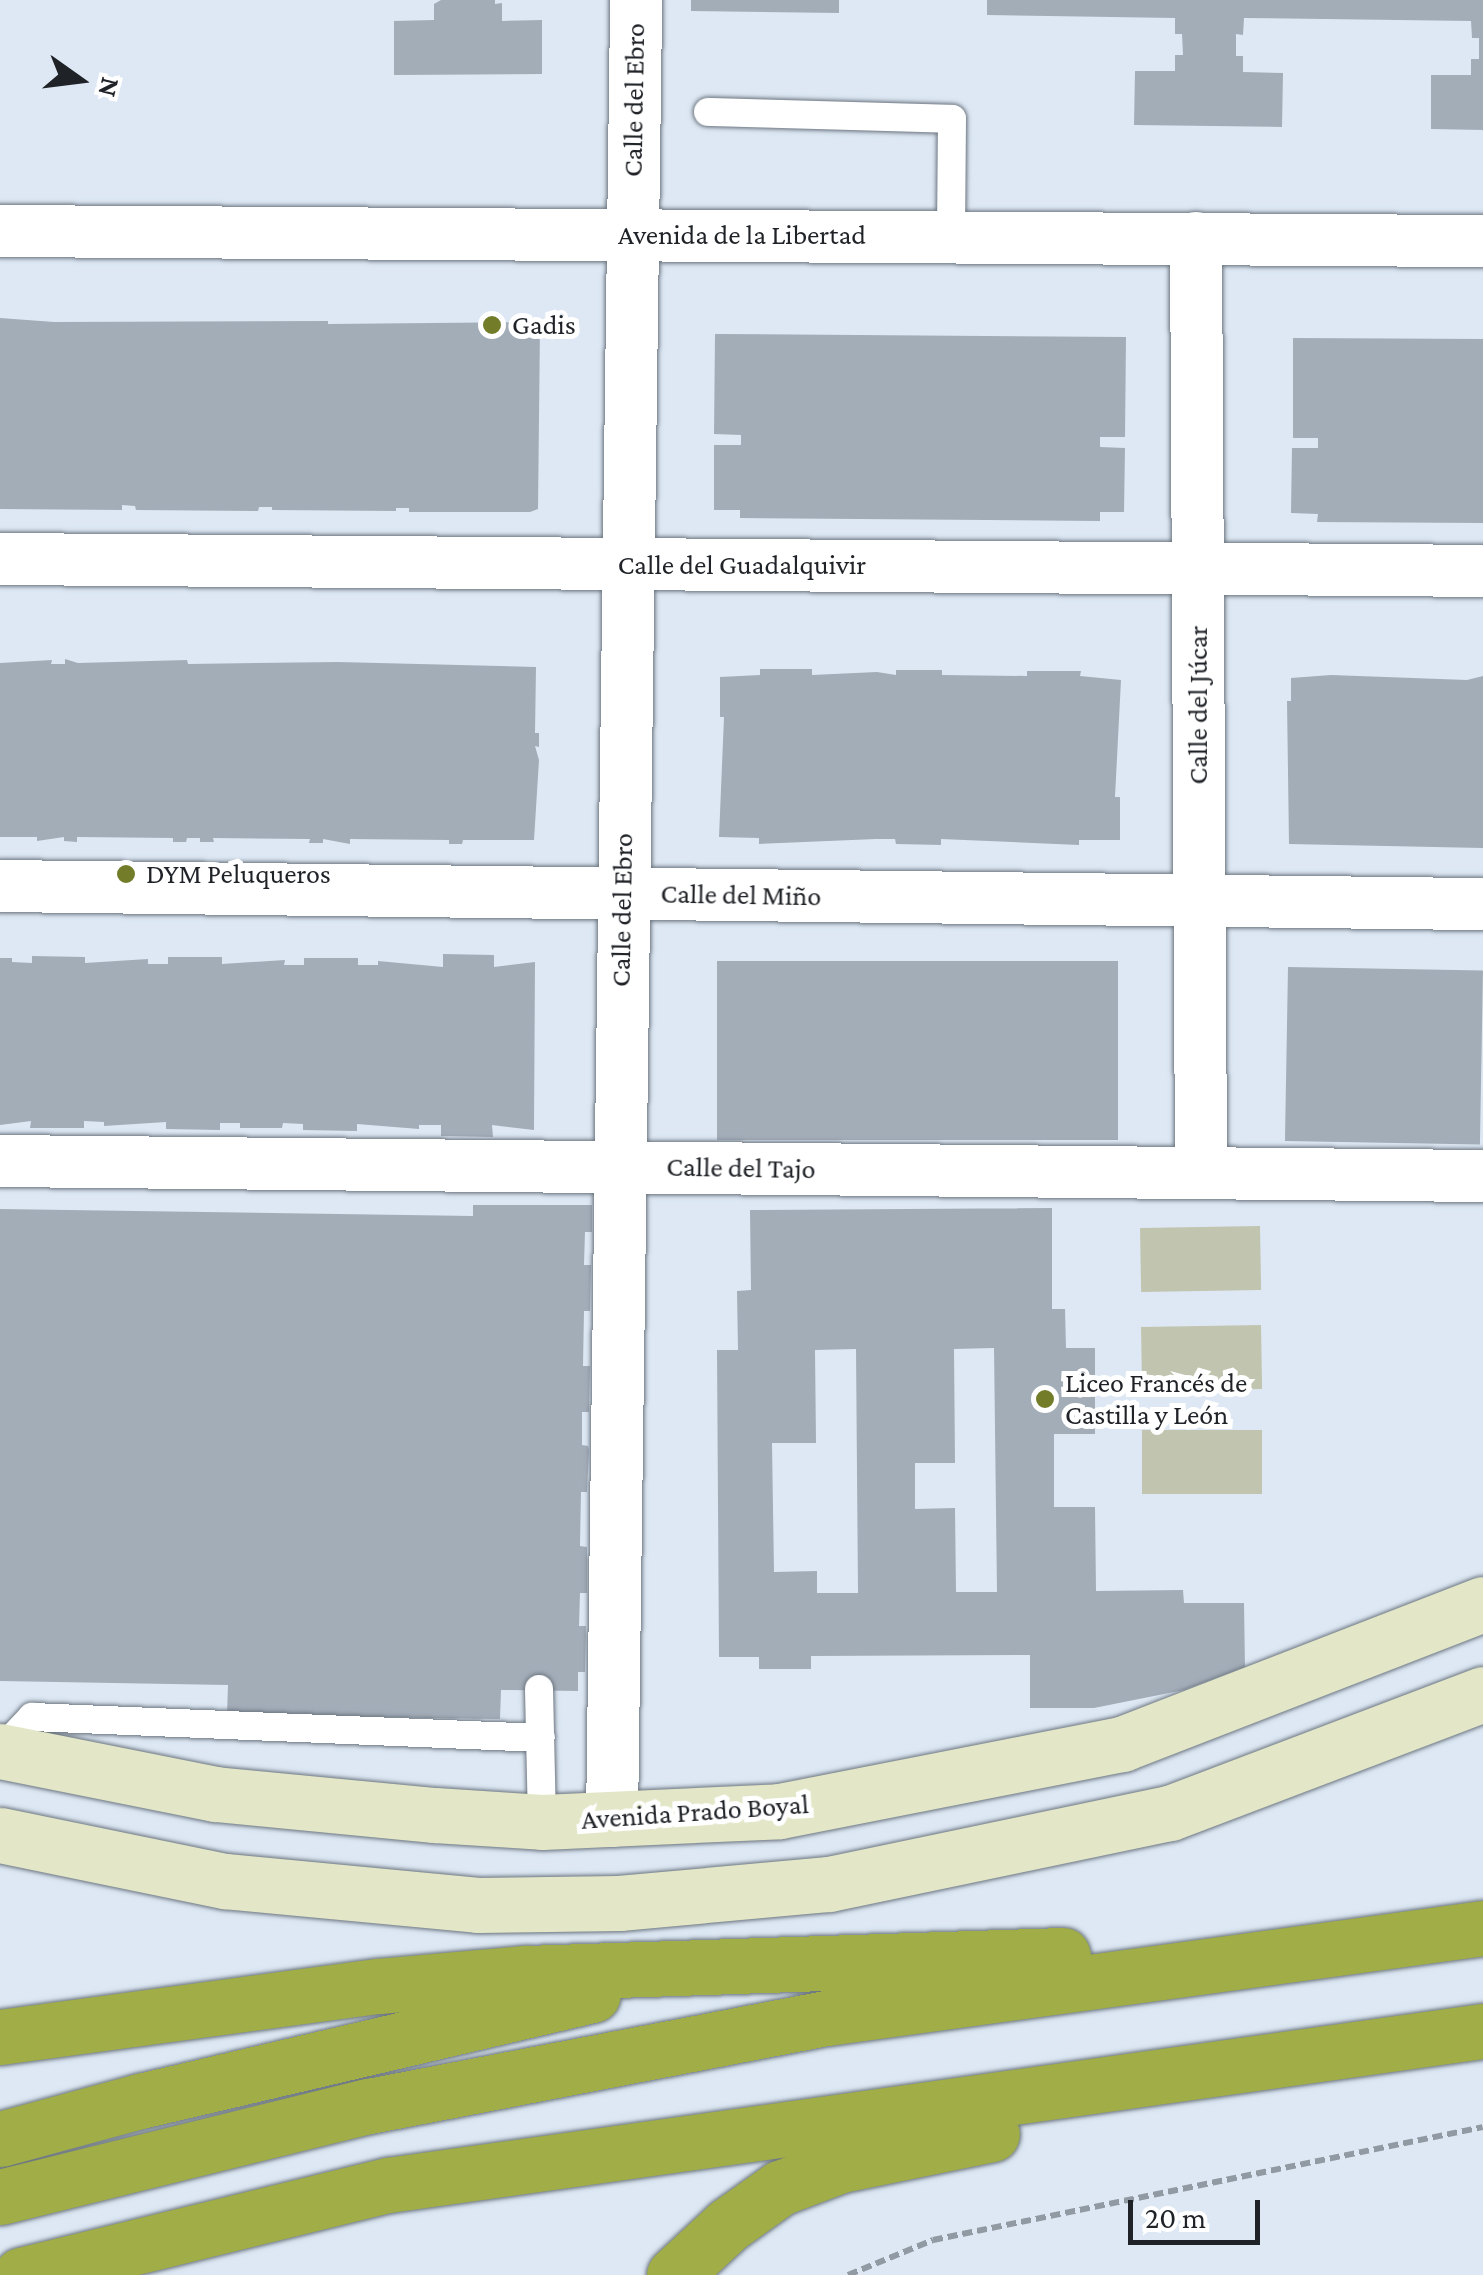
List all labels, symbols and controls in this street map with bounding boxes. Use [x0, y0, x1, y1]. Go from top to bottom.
street label: Calle del Ebro [616, 23, 652, 177]
north arrow [30, 30, 130, 130]
text: N [92, 74, 127, 100]
street label: Avenida de la Libertad [618, 218, 866, 252]
place label: Gadis [512, 308, 576, 342]
marker: Gadis [481, 314, 503, 336]
street label: Calle del Guadalquivir [618, 548, 866, 582]
street label: Calle del Júcar [1181, 625, 1215, 785]
street label: Calle del Ebro [604, 833, 640, 987]
place label: DYM Peluqueros [146, 857, 331, 891]
marker: DYM Peluqueros [115, 863, 137, 885]
street label: Calle del Miño [660, 877, 822, 913]
street label: Calle del Tajo [666, 1150, 816, 1186]
place label: Liceo Francés de Castilla y León [1065, 1366, 1247, 1432]
marker: Liceo Francés de Castilla y León [1034, 1388, 1056, 1410]
street label: Avenida Prado Boyal [580, 1787, 810, 1837]
scale bar [1133, 2180, 1266, 2242]
text: 20 m [1145, 2201, 1206, 2234]

